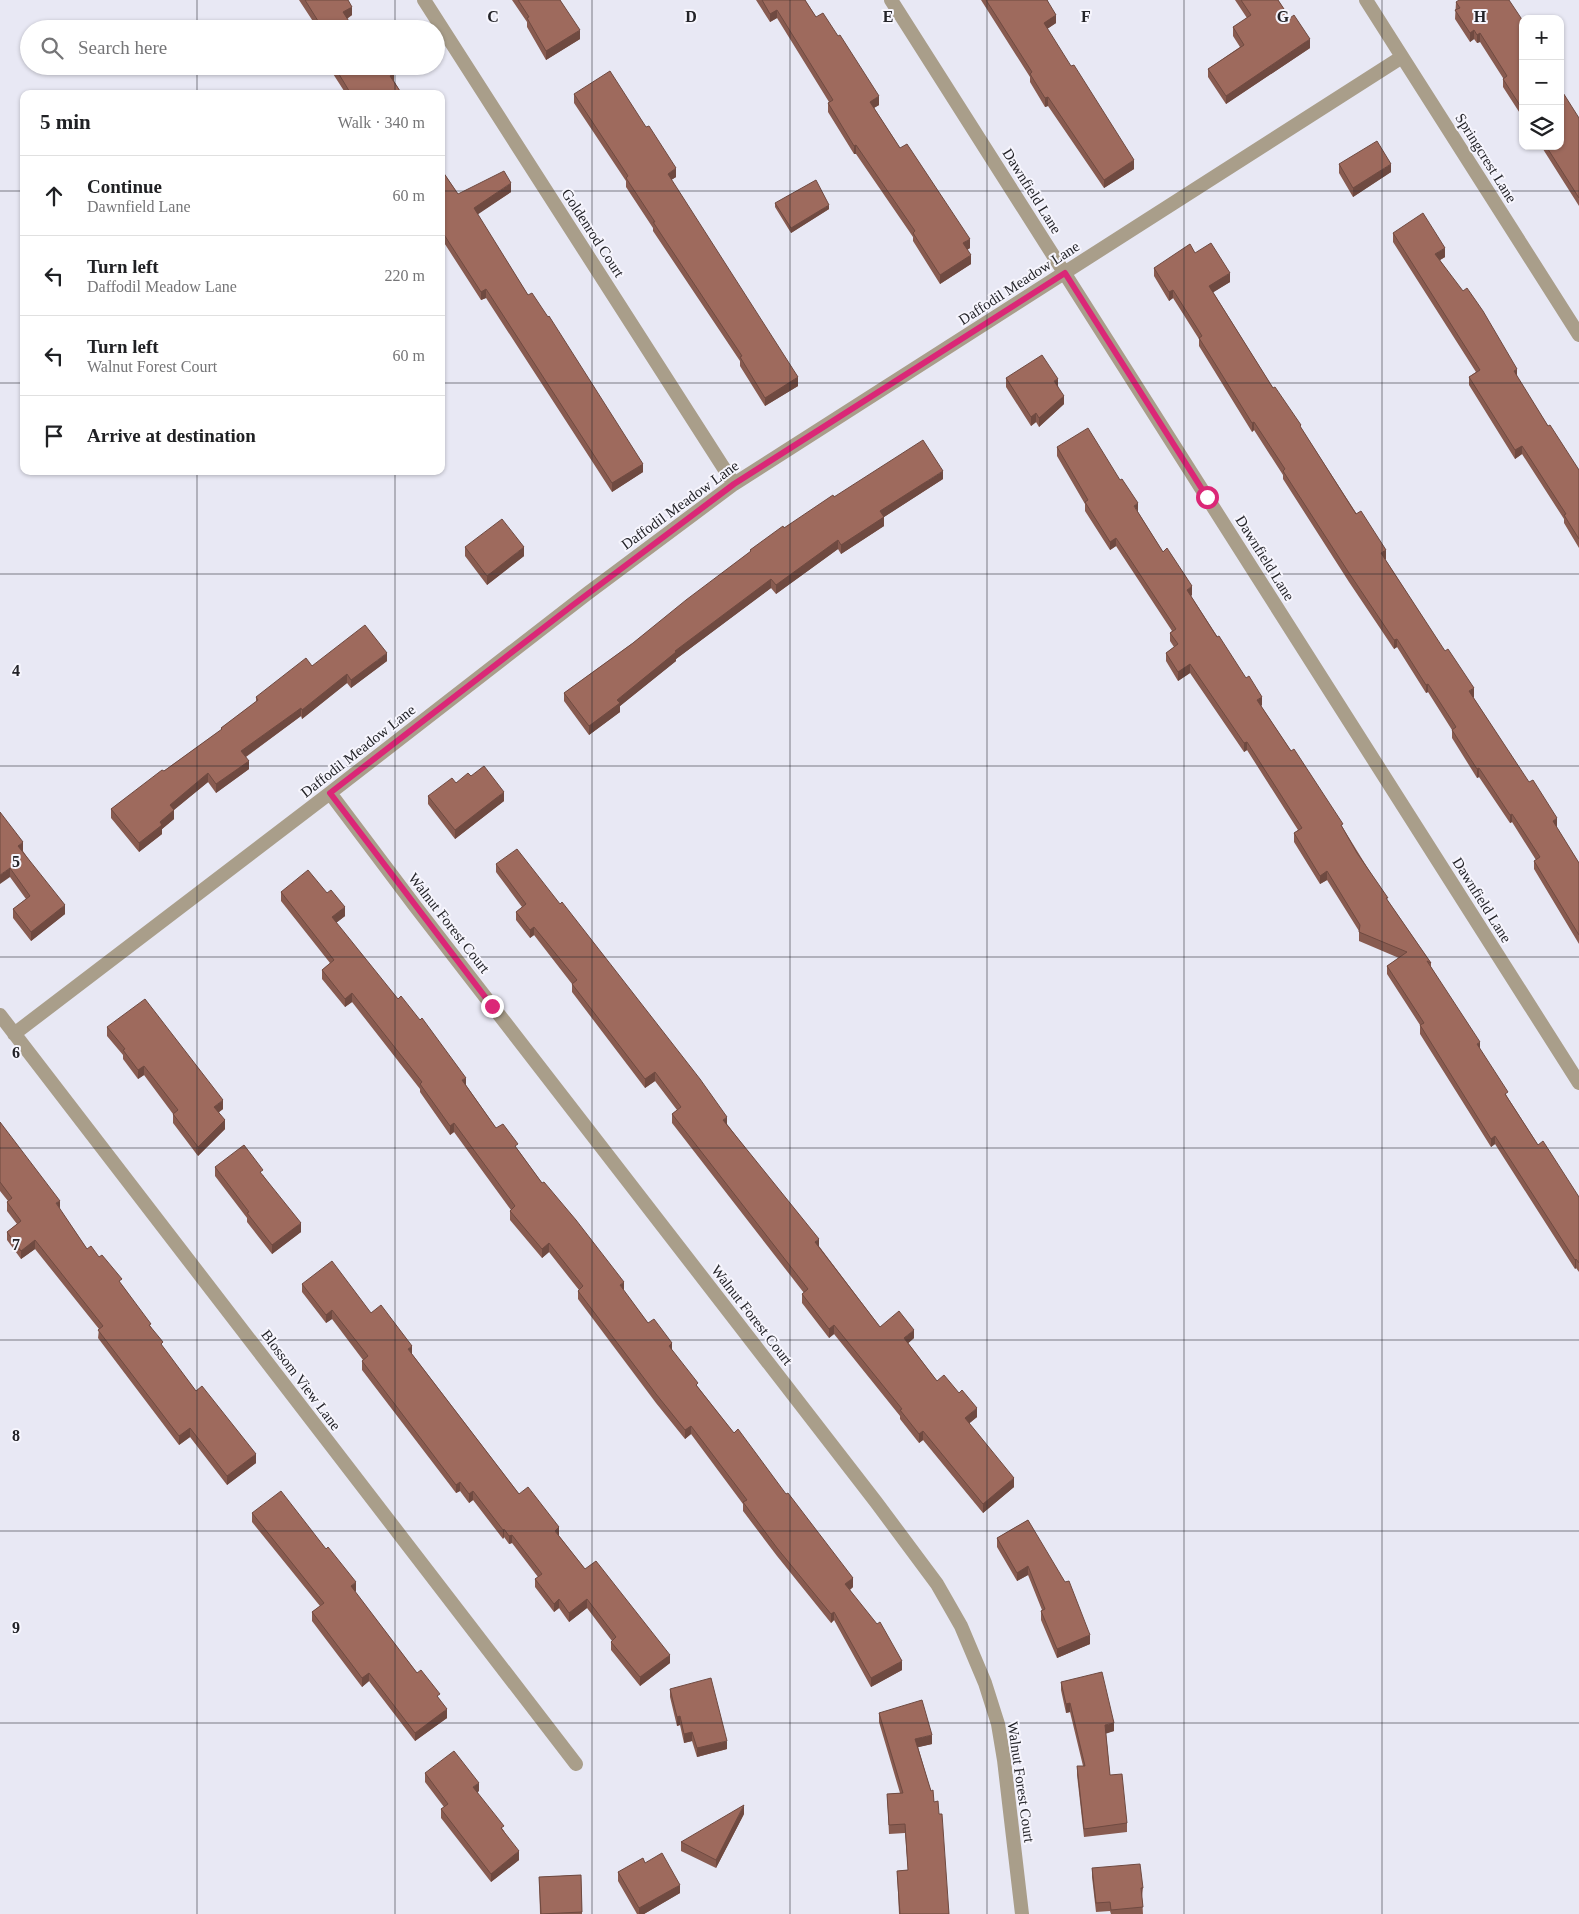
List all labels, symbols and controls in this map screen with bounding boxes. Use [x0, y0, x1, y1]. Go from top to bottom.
text: C [487, 8, 499, 25]
text: D [685, 8, 697, 25]
text: E [883, 8, 893, 25]
text: F [1081, 8, 1091, 25]
text: G [1277, 8, 1290, 25]
text: H [1474, 8, 1487, 25]
map controls [1519, 15, 1564, 150]
button: + [1519, 15, 1564, 60]
search box [20, 20, 445, 75]
icon: search [38, 34, 66, 62]
text: Search here [78, 37, 167, 58]
button: − [1519, 60, 1564, 105]
button: layers [1519, 105, 1564, 150]
text: 5 min [40, 110, 91, 134]
street label: Springcrest Lane [1452, 110, 1520, 206]
text: Walk · 340 m [338, 114, 425, 131]
street label: Dawnfield Lane [1000, 146, 1065, 237]
text: Continue [87, 176, 162, 197]
icon: ahead [40, 182, 68, 210]
street label: Goldenrod Court [558, 186, 628, 281]
text: 60 m [393, 187, 425, 204]
text: Dawnfield Lane [87, 198, 191, 215]
street label: Daffodil Meadow Lane [956, 238, 1083, 328]
text: Turn left [87, 256, 159, 277]
icon: left [40, 262, 68, 290]
text: 220 m [385, 267, 425, 284]
text: Daffodil Meadow Lane [87, 278, 237, 295]
text: Turn left [87, 336, 159, 357]
icon: left [40, 342, 68, 370]
text: 60 m [393, 347, 425, 364]
text: Walnut Forest Court [87, 358, 217, 375]
icon: arrive [40, 422, 68, 450]
text: Arrive at destination [87, 425, 256, 446]
street label: Daffodil Meadow Lane [618, 457, 742, 553]
route start [1196, 486, 1219, 509]
street label: Dawnfield Lane [1233, 513, 1298, 604]
text: 4 [12, 662, 20, 679]
street label: Daffodil Meadow Lane [298, 701, 419, 801]
text: 5 [12, 853, 20, 870]
street label: Dawnfield Lane [1450, 855, 1515, 946]
street label: Walnut Forest Court [405, 870, 493, 977]
route end [481, 995, 504, 1018]
text: 6 [12, 1044, 20, 1061]
text: 7 [12, 1236, 20, 1253]
street label: Walnut Forest Court [708, 1262, 796, 1369]
street label: Blossom View Lane [258, 1327, 344, 1434]
text: 8 [12, 1427, 20, 1444]
text: 9 [12, 1619, 20, 1636]
street label: Walnut Forest Court [1005, 1720, 1038, 1844]

